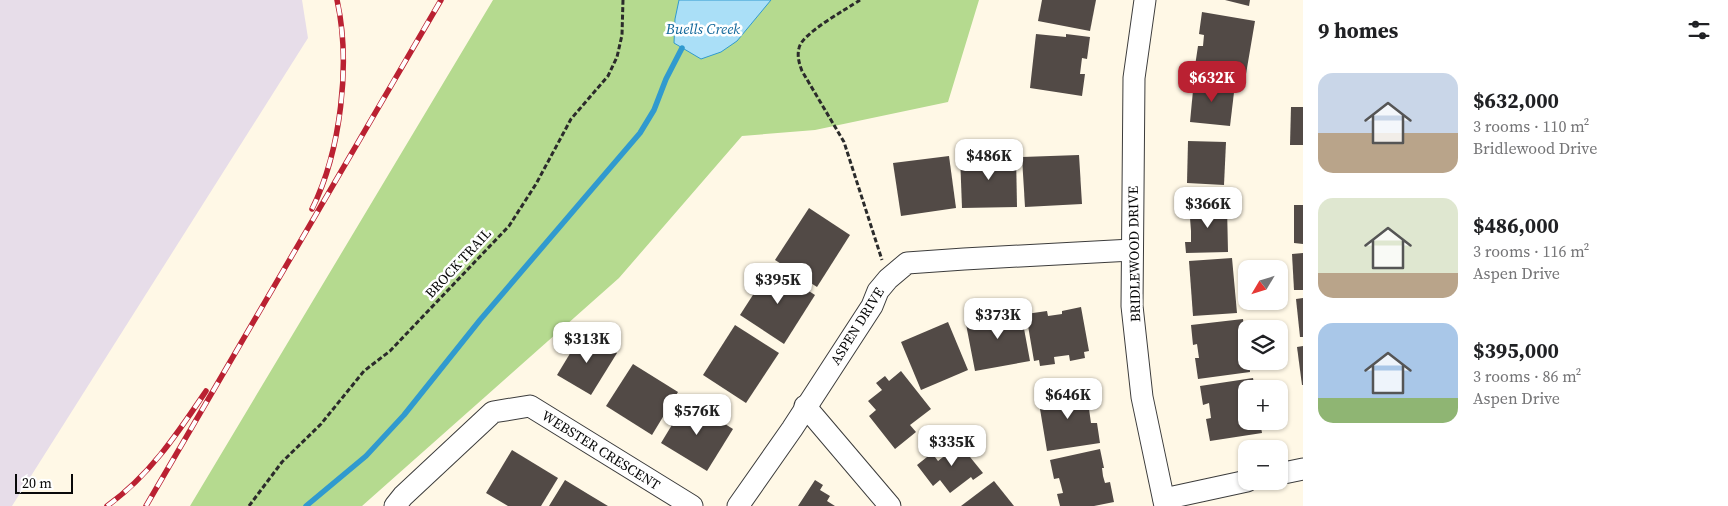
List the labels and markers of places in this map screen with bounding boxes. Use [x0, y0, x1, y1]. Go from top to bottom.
pin: $632K [1177, 61, 1247, 103]
pin: $486K [954, 138, 1024, 181]
pin: $366K [1173, 186, 1243, 229]
pin: $395K [743, 262, 813, 305]
pin: $373K [963, 298, 1033, 340]
pin: $313K [552, 322, 622, 364]
pin: $646K [1033, 378, 1103, 420]
pin: $576K [662, 394, 732, 436]
pin: $335K [917, 424, 987, 467]

